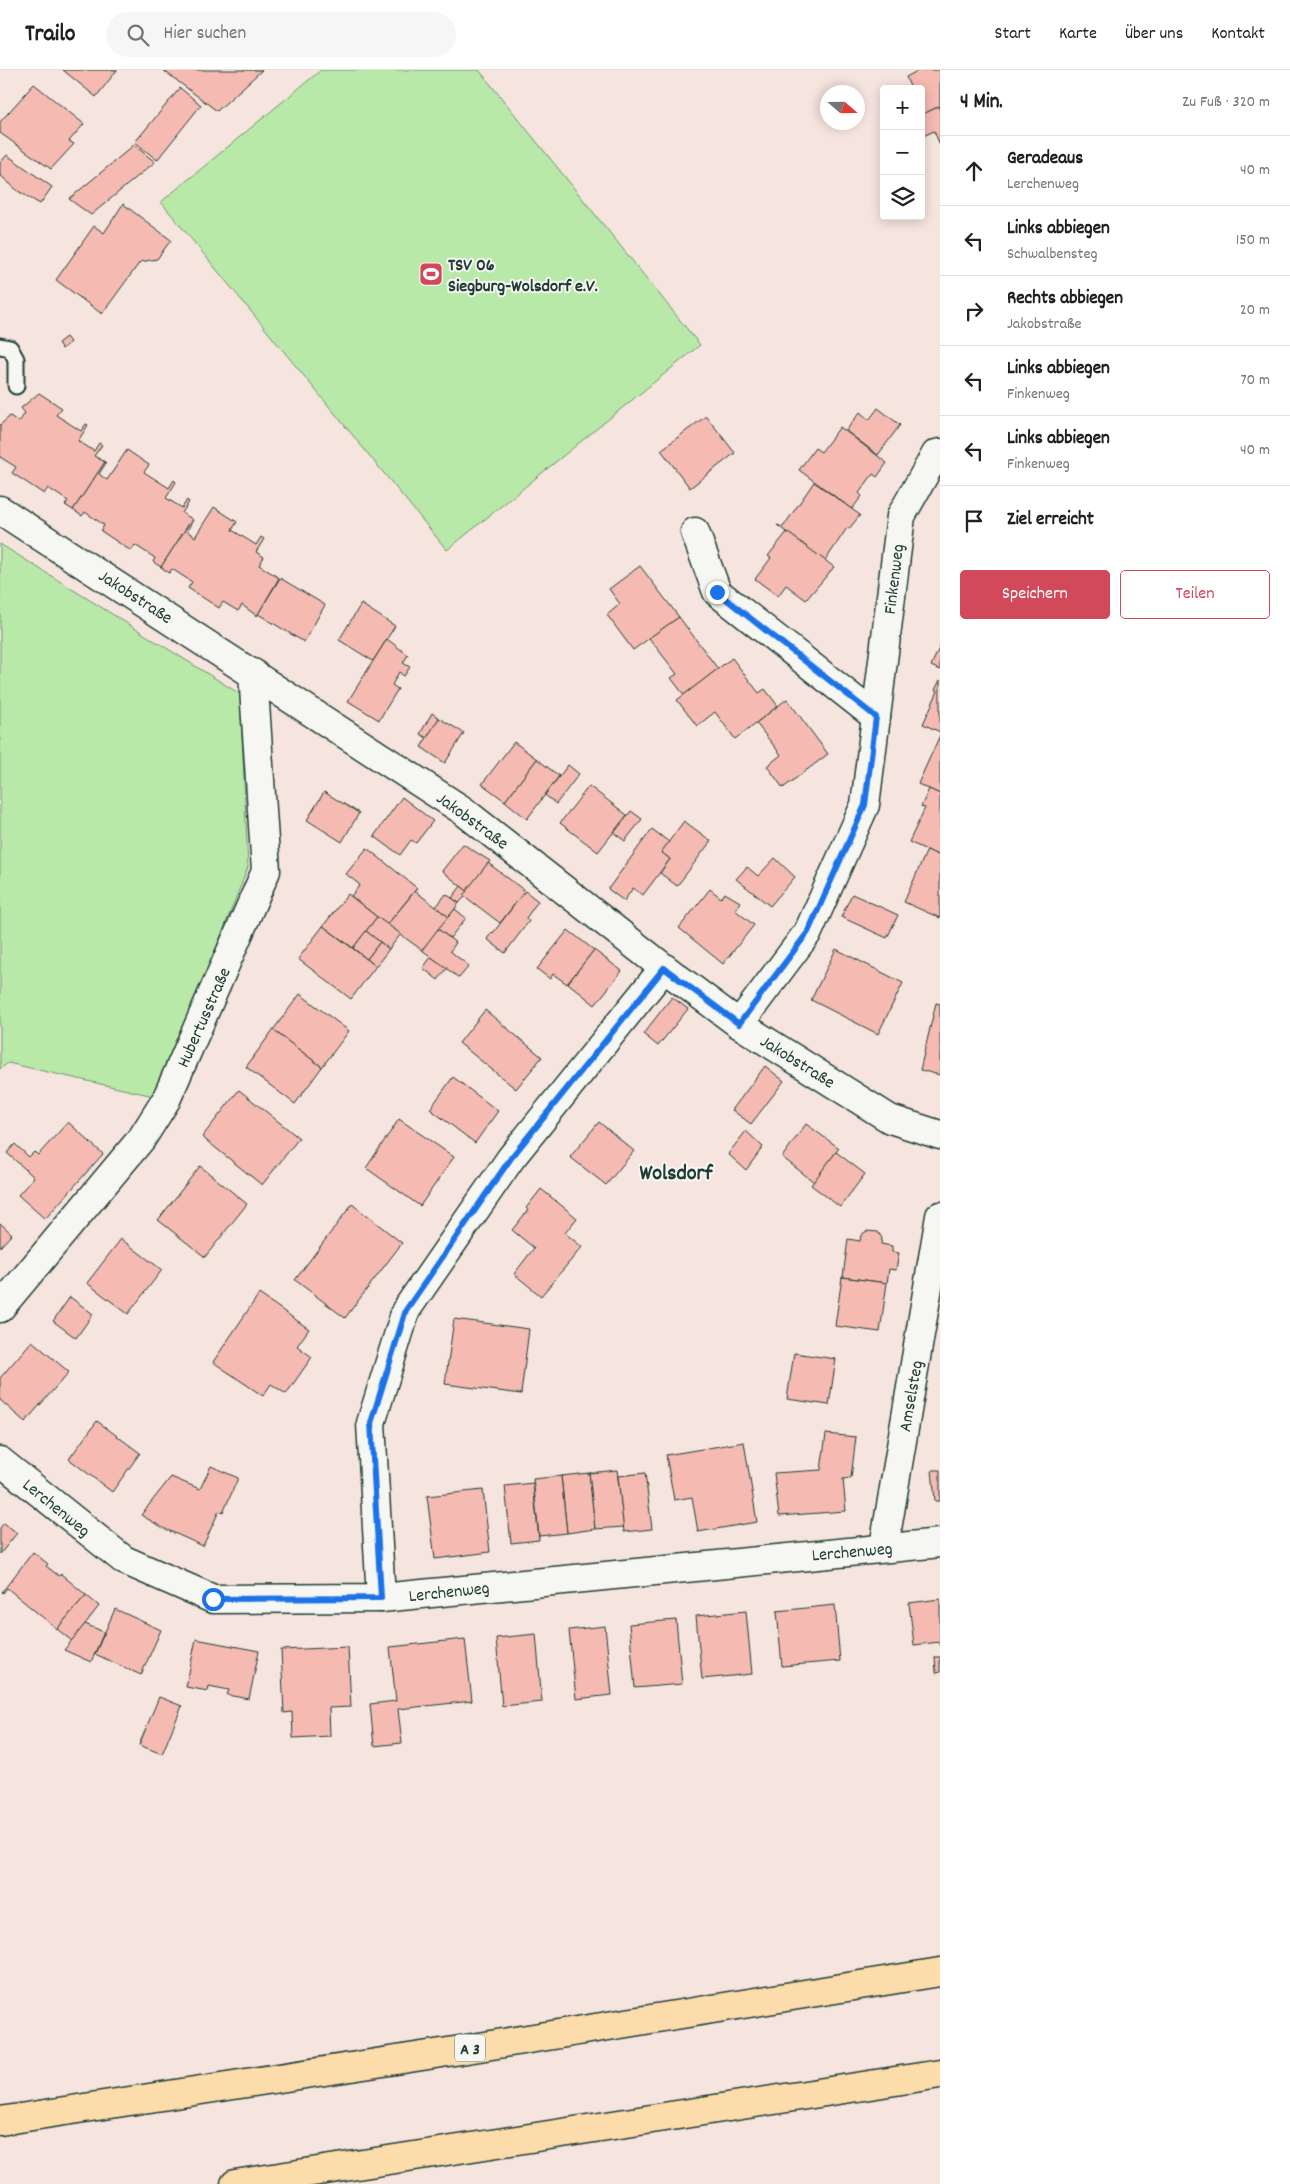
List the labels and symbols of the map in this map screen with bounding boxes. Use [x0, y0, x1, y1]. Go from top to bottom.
north arrow [820, 85, 865, 130]
place label: TSV 06 Siegburg-Wolsdorf e.V. [448, 254, 598, 300]
sports icon: TSV 06 Siegburg-Wolsdorf e.V. [418, 261, 444, 287]
street label: Finkenweg [879, 543, 912, 616]
street label: Jakobstraße [93, 565, 177, 631]
route end [706, 581, 729, 604]
street label: Jakobstraße [430, 787, 513, 857]
street label: Hubertusstraße [172, 964, 239, 1072]
street label: Jakobstraße [754, 1030, 839, 1096]
district label: Wolsdorf [640, 1159, 714, 1190]
street label: Amselsteg [894, 1359, 931, 1434]
street label: Lerchenweg [16, 1474, 95, 1544]
street label: Lerchenweg [811, 1537, 894, 1569]
street label: Lerchenweg [408, 1577, 491, 1610]
route start [202, 1588, 225, 1611]
road number: A 3 [455, 2035, 485, 2062]

